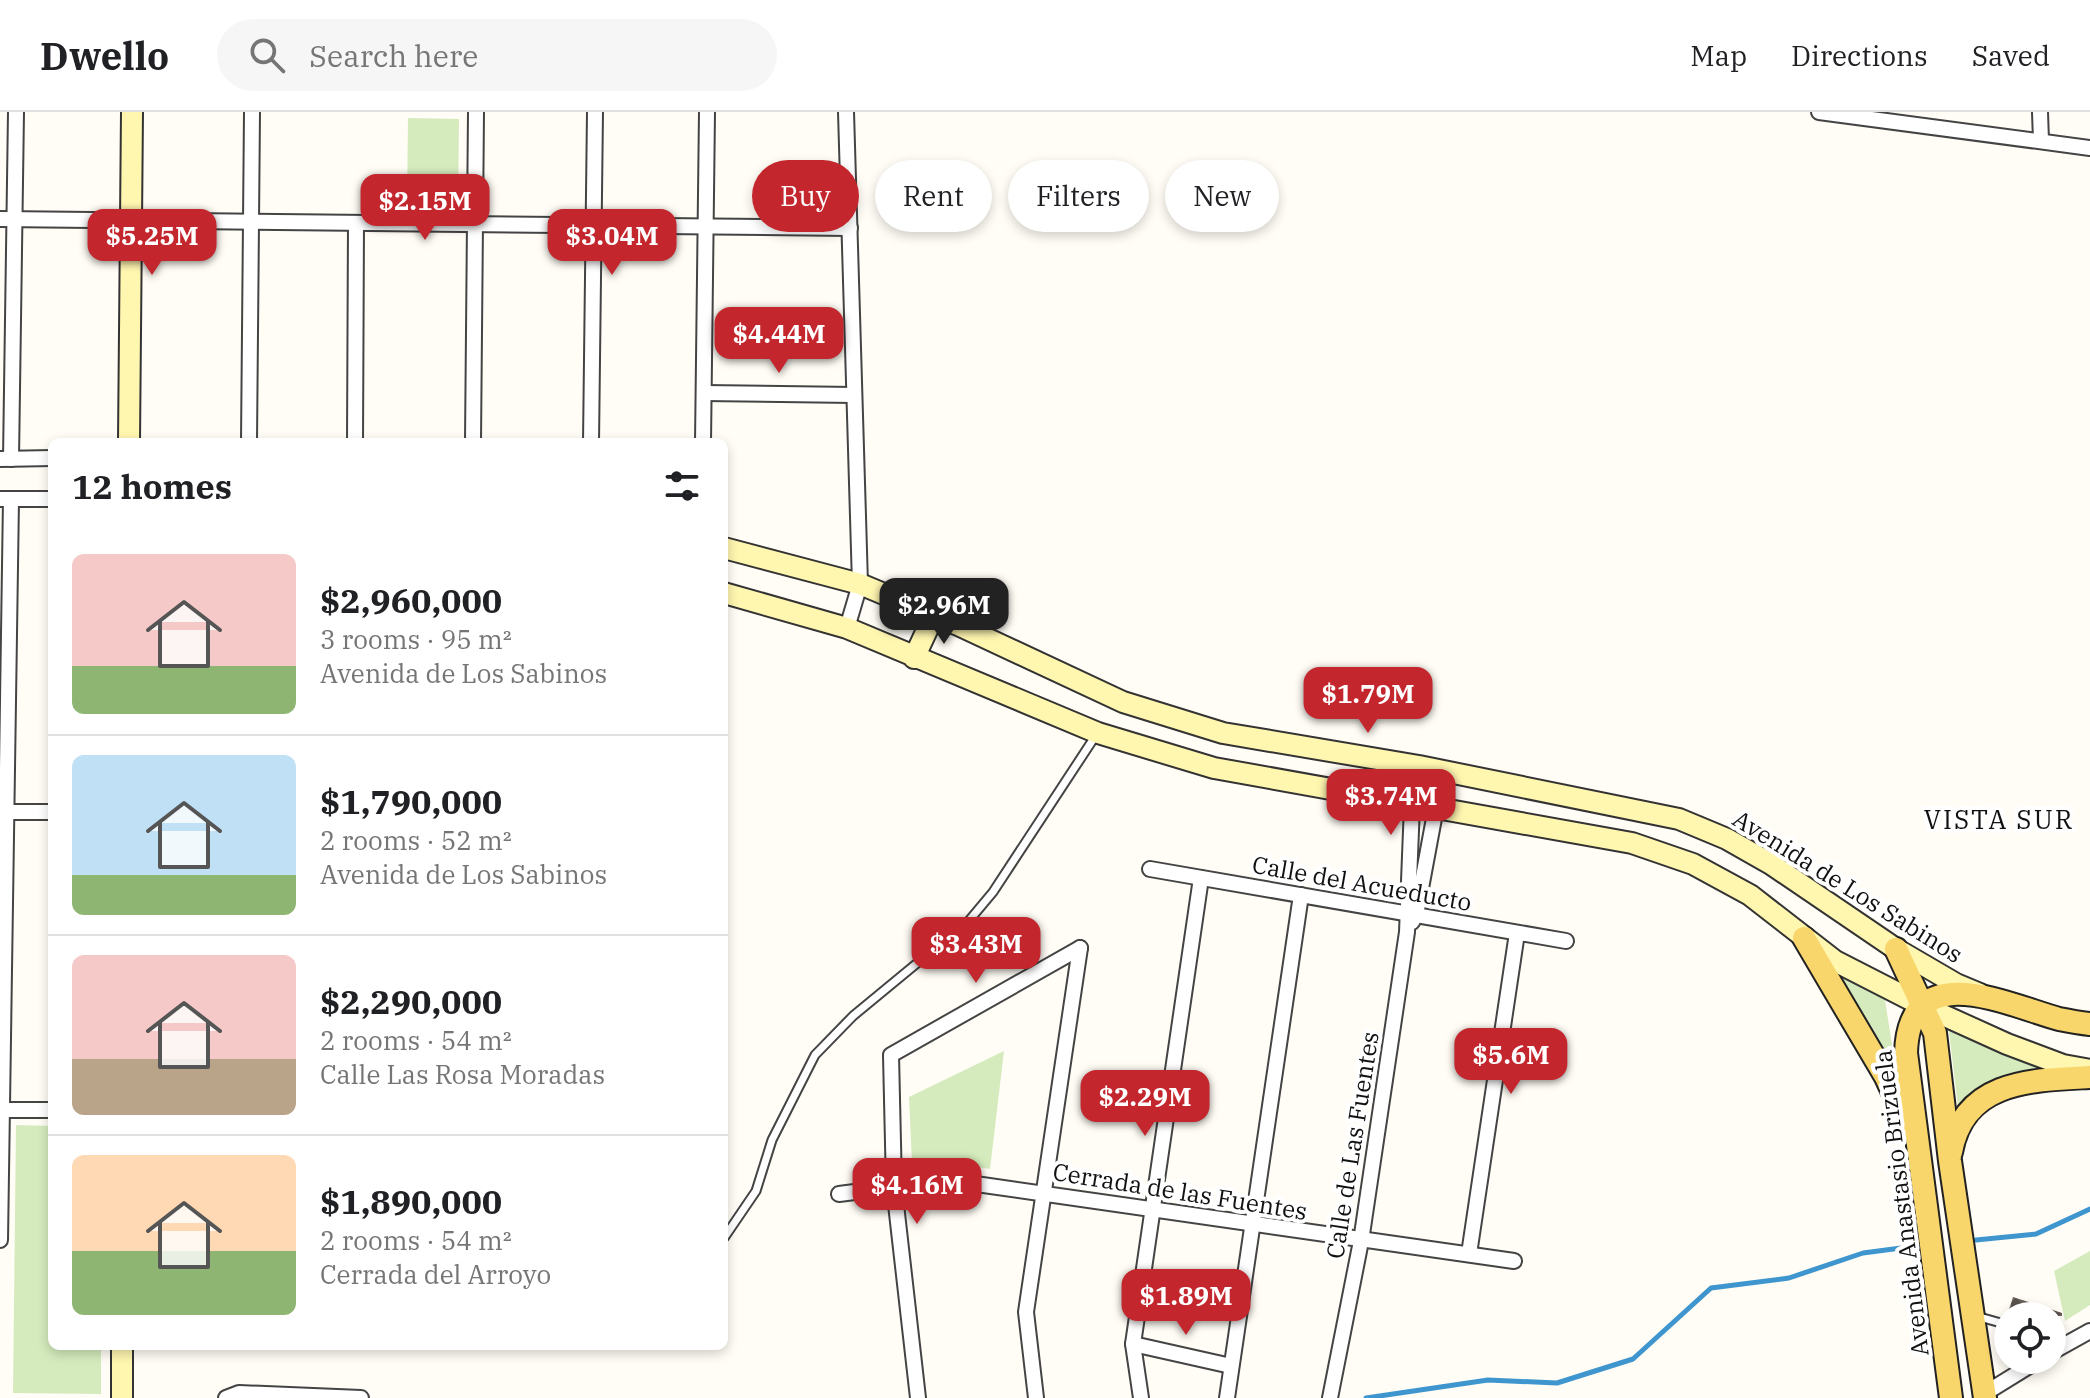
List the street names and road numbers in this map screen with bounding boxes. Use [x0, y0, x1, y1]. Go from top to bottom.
street label: Avenida de Los Sabinos [1727, 802, 1969, 970]
street label: Calle del Acueducto [1250, 848, 1474, 918]
street label: Calle de Las Fuentes [1318, 1029, 1386, 1261]
street label: Avenida Anastasio Brizuela [1866, 1048, 1936, 1358]
street label: Cerrada de las Fuentes [1051, 1155, 1309, 1227]

